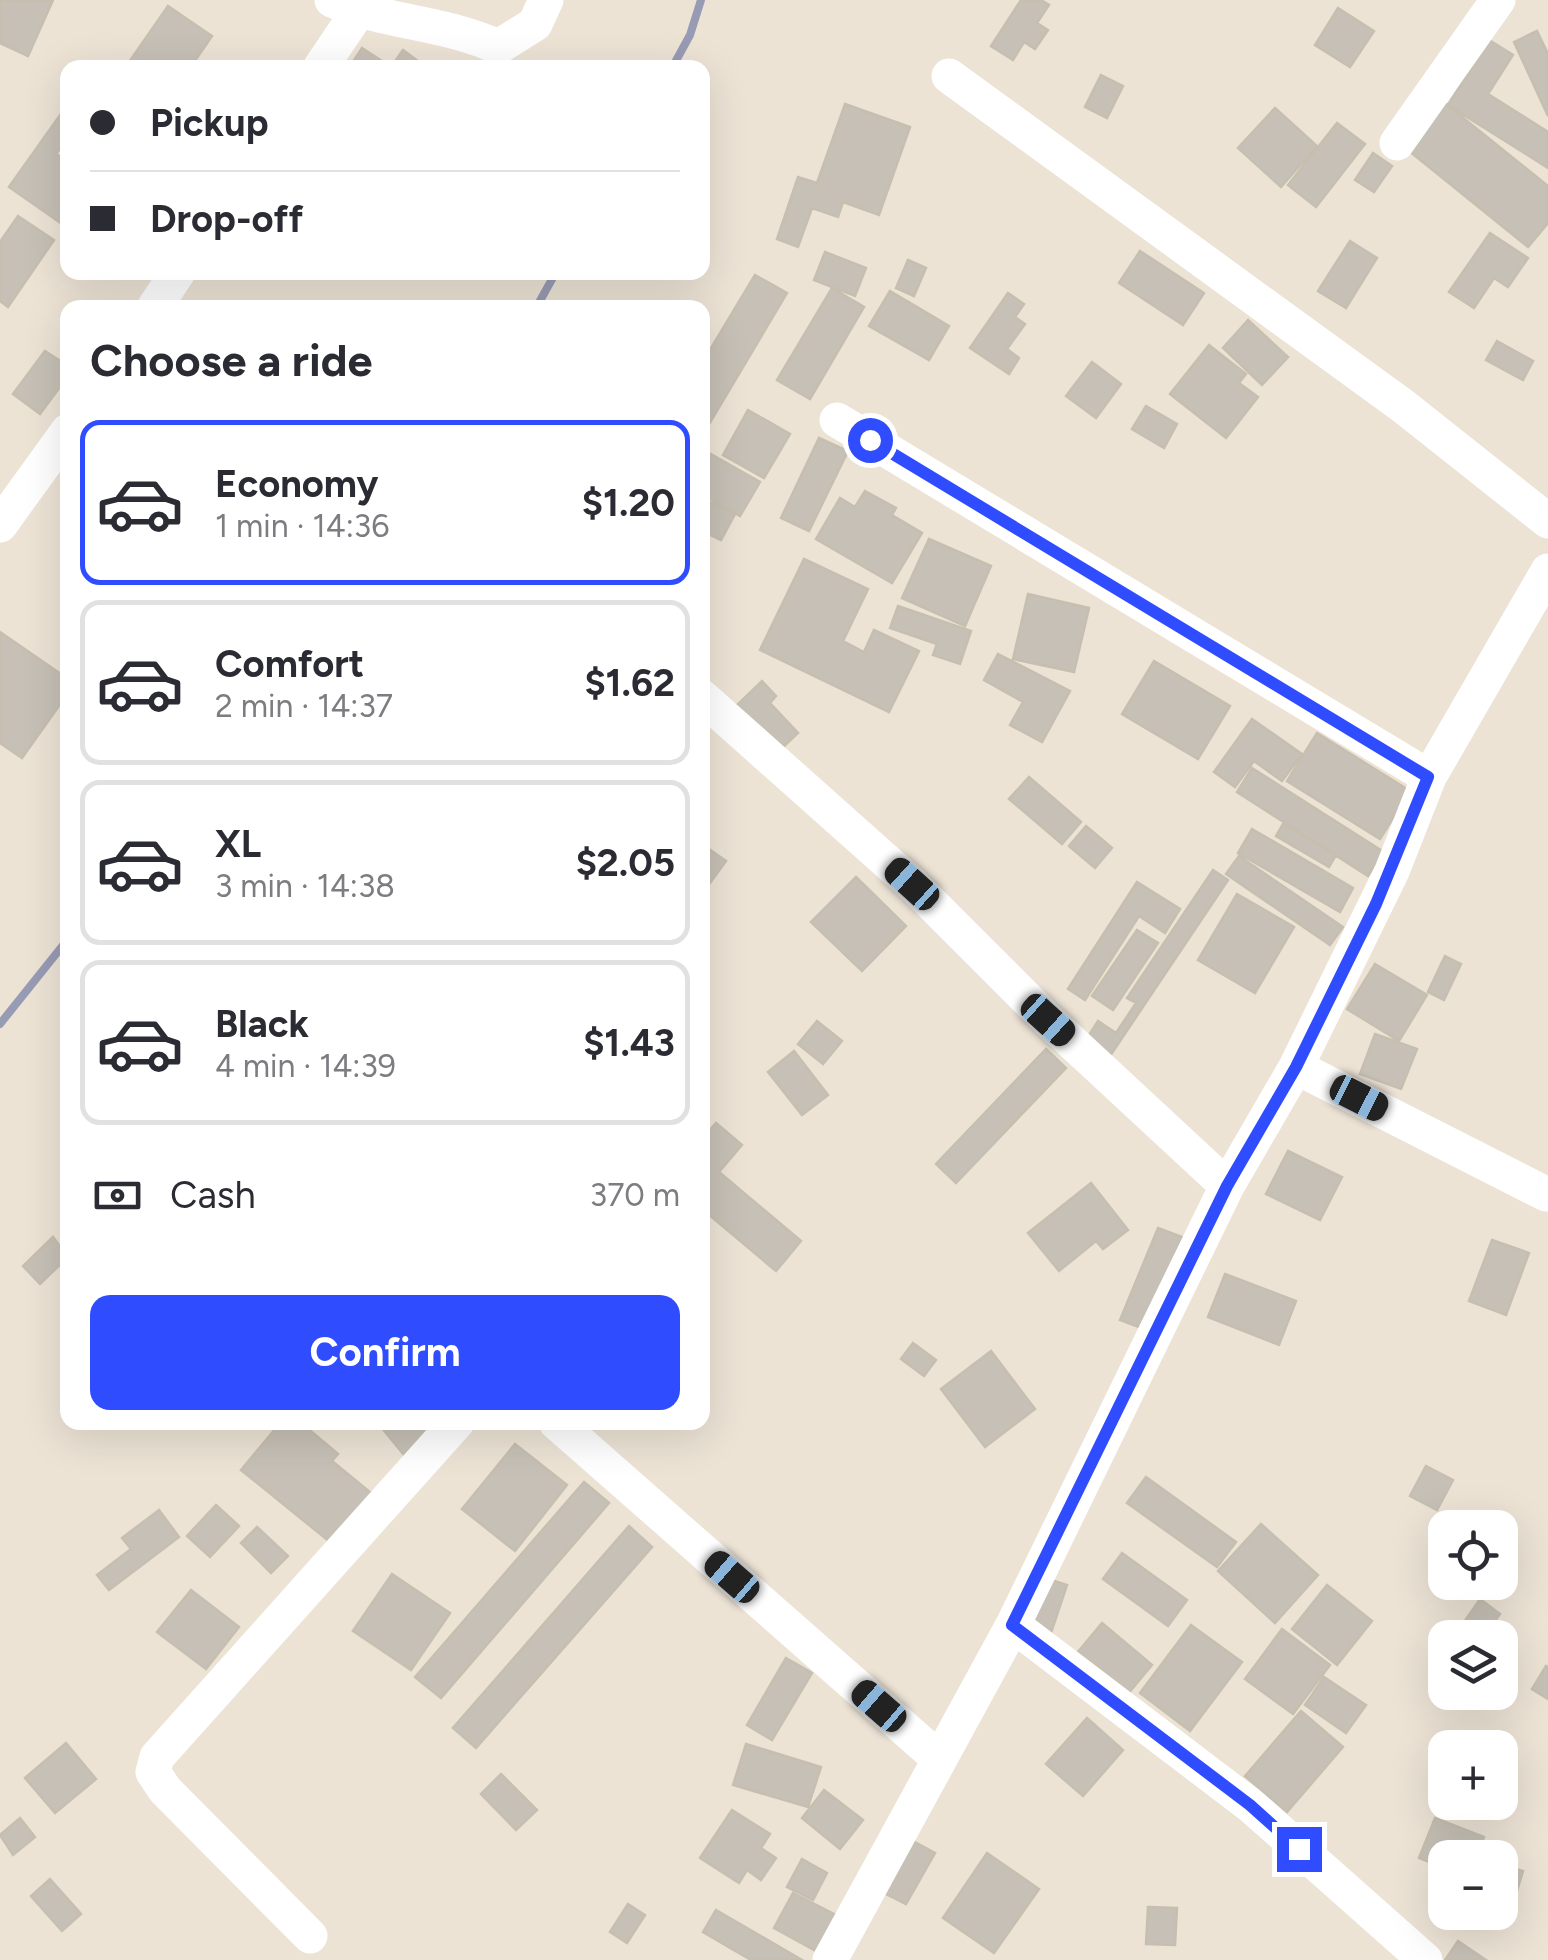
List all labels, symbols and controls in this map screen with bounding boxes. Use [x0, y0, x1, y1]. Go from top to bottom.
text: Pickup [150, 100, 268, 146]
text: Drop-off [150, 196, 303, 242]
text: Choose a ride [90, 333, 372, 387]
route start [848, 418, 893, 463]
icon: car [95, 458, 185, 548]
text: Economy [215, 461, 378, 507]
text: $1.20 [582, 480, 675, 526]
text: 1 min · 14:36 [215, 507, 389, 545]
icon: car [95, 638, 185, 728]
text: Comfort [215, 641, 364, 687]
text: $1.62 [584, 660, 675, 706]
text: 2 min · 14:37 [215, 687, 393, 725]
icon: car [95, 818, 185, 908]
text: XL [215, 821, 261, 867]
text: $2.05 [576, 840, 675, 886]
car [880, 853, 944, 915]
text: 3 min · 14:38 [215, 867, 395, 905]
car [1016, 989, 1080, 1051]
icon: car [95, 998, 185, 1088]
text: Black [215, 1001, 309, 1047]
text: $1.43 [583, 1020, 675, 1066]
text: 4 min · 14:39 [215, 1047, 396, 1085]
car [1325, 1071, 1393, 1125]
icon: cash [90, 1168, 145, 1223]
text: Cash [170, 1172, 256, 1218]
text: 370 m [590, 1176, 680, 1214]
button: Confirm [90, 1295, 680, 1410]
map controls [1428, 1510, 1518, 1930]
button: locate [1428, 1510, 1518, 1600]
car [700, 1546, 764, 1608]
button: layers [1428, 1620, 1518, 1710]
car [847, 1675, 911, 1737]
button: + [1428, 1730, 1518, 1820]
route end [1277, 1827, 1322, 1872]
button: − [1428, 1840, 1518, 1930]

